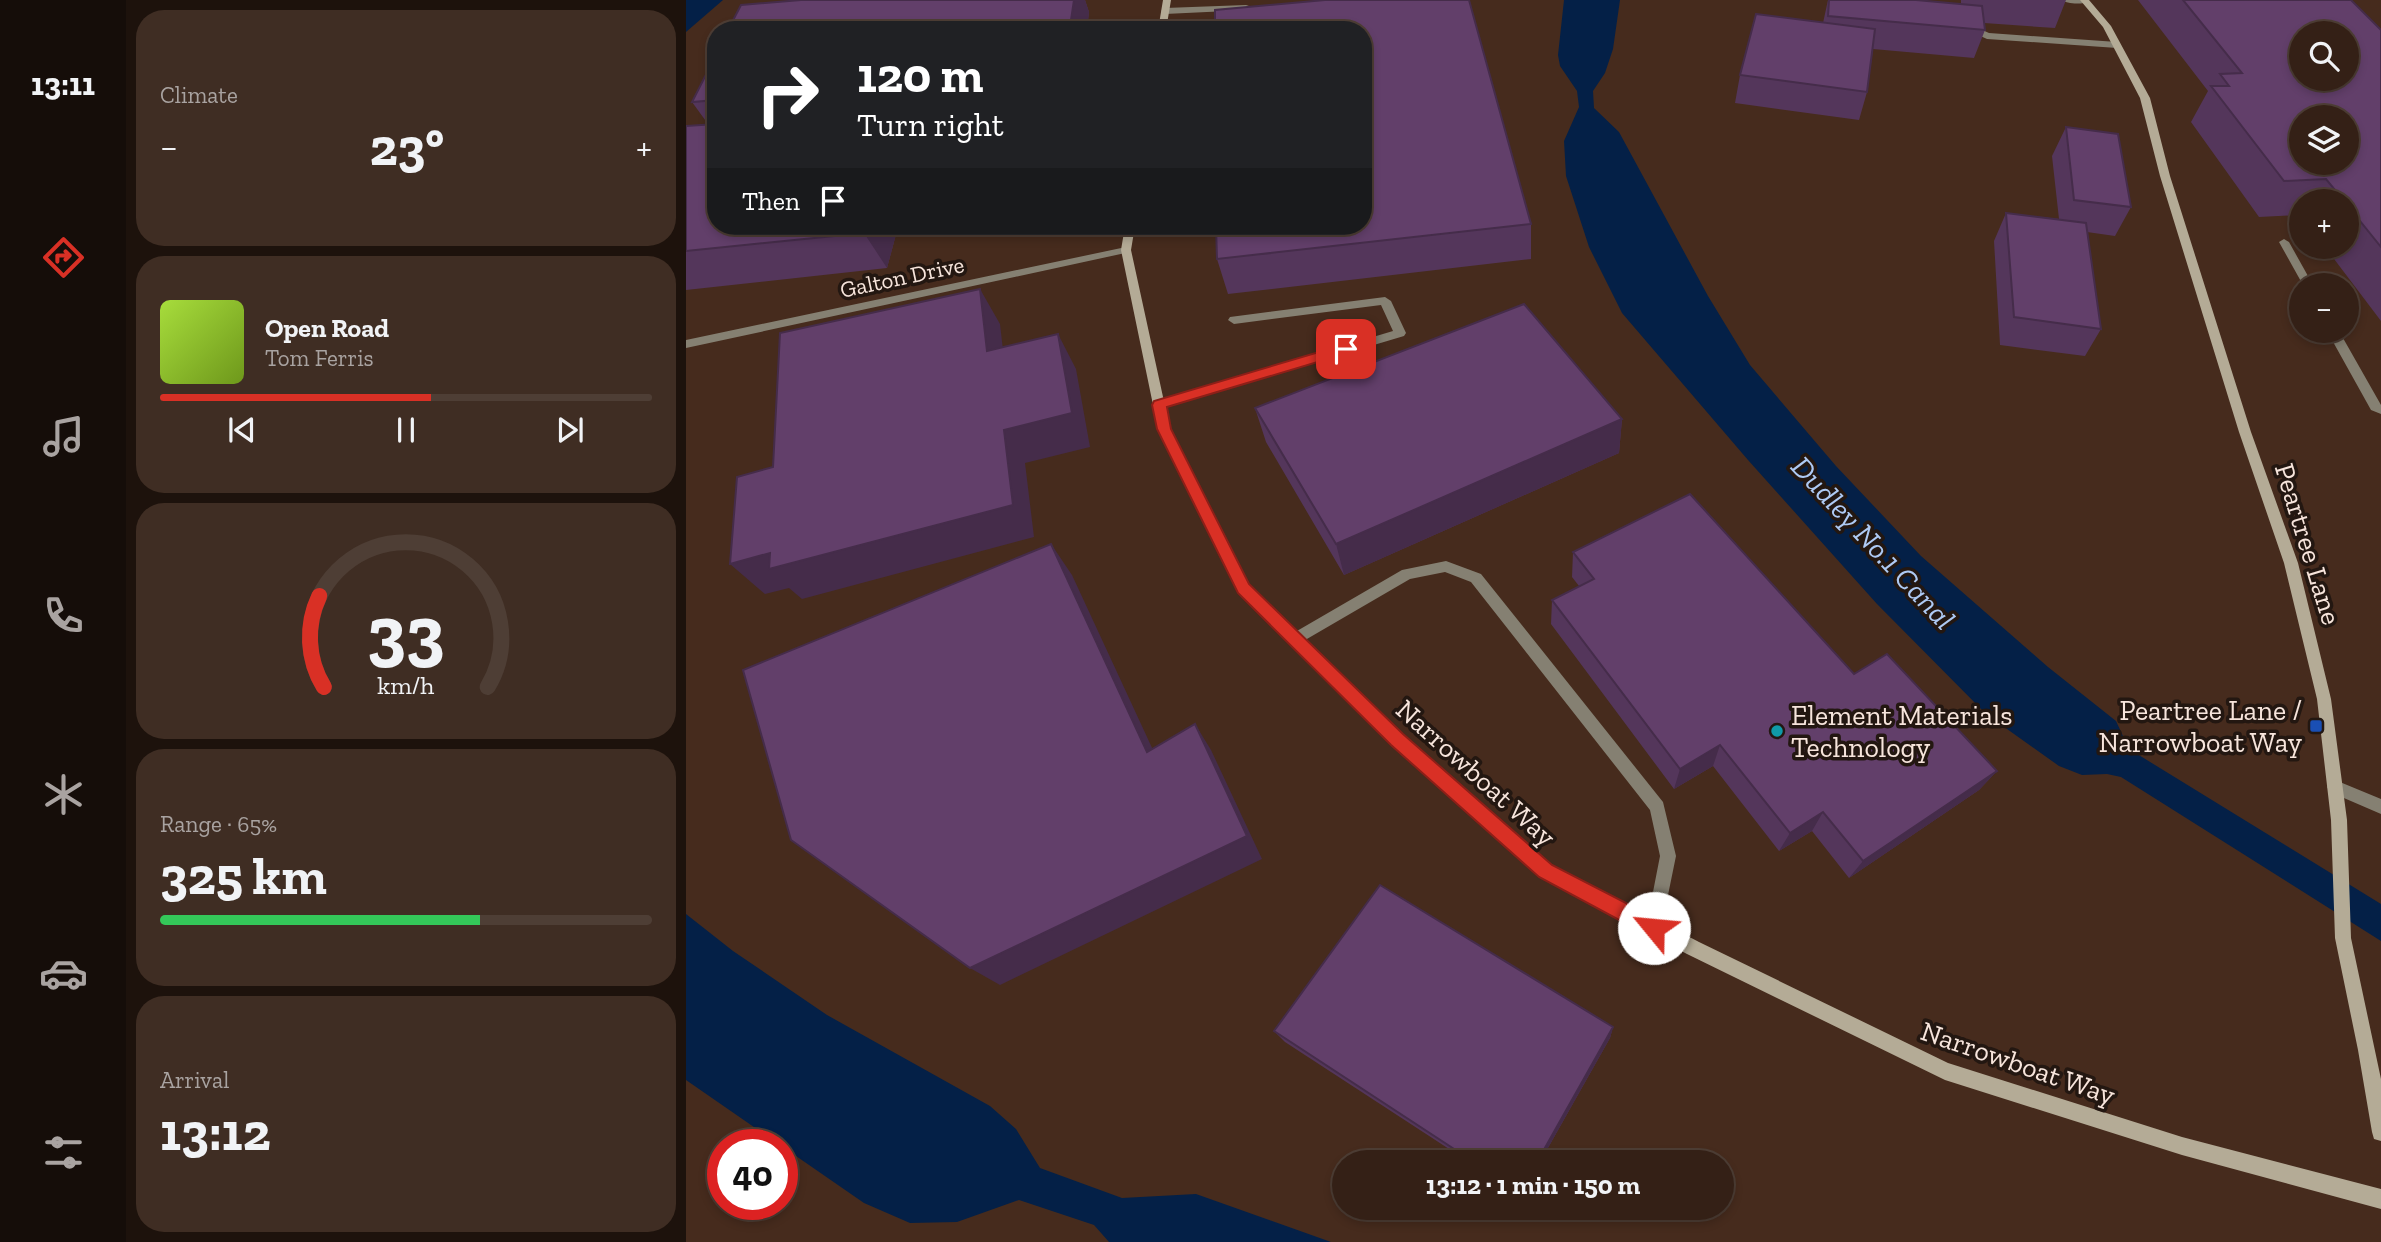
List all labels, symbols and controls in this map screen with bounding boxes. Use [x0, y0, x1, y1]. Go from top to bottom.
map controls [2289, 21, 2359, 343]
button: search [2289, 21, 2359, 91]
text: 120 m [857, 46, 983, 105]
icon: right [742, 49, 833, 140]
text: 13:11 [31, 65, 95, 103]
text: Climate [160, 81, 238, 109]
button: layers [2289, 105, 2359, 175]
text: Turn right [857, 106, 1004, 144]
text: 23° [370, 116, 444, 178]
text: − [160, 124, 178, 170]
text: + [636, 124, 652, 170]
icon: arrive [814, 182, 852, 220]
text: Then [742, 185, 800, 217]
button: + [2289, 189, 2359, 259]
icon: directions [39, 233, 88, 282]
street label: Galton Drive [837, 250, 967, 304]
button: − [2289, 273, 2359, 343]
text: Open Road [265, 312, 389, 344]
pin [1316, 319, 1376, 379]
icon: arrive [1327, 330, 1365, 368]
text: Tom Ferris [265, 344, 374, 372]
icon: previous [223, 411, 261, 449]
icon: pause [387, 411, 425, 449]
icon: next [551, 411, 589, 449]
icon: music [39, 412, 88, 461]
water label: Dudley No.1 Canal [1784, 449, 1962, 637]
street label: Peartree Lane [2268, 459, 2348, 629]
text: 33 [367, 588, 445, 676]
icon: phone [39, 591, 88, 640]
text: km/h [377, 670, 435, 700]
street label: Narrowboat Way [1389, 693, 1563, 854]
place label: Peartree Lane / Narrowboat Way [2099, 694, 2303, 759]
place label: Element Materials Technology [1791, 699, 2013, 764]
marker: Peartree Lane / Narrowboat Way [2308, 718, 2324, 734]
marker: Element Materials Technology [1769, 723, 1785, 739]
icon: climate [39, 770, 88, 819]
text: Range · 65% [160, 810, 277, 838]
text: 325 km [160, 845, 327, 907]
position arrow [1617, 891, 1691, 965]
icon: car [39, 949, 88, 998]
street label: Narrowboat Way [1916, 1014, 2120, 1112]
text: Arrival [160, 1066, 229, 1094]
text: 13:12 [160, 1101, 271, 1163]
icon: filters [39, 1128, 88, 1177]
speed limit sign: 40 [707, 1129, 798, 1220]
text: 13:12 · 1 min · 150 m [1426, 1169, 1640, 1201]

